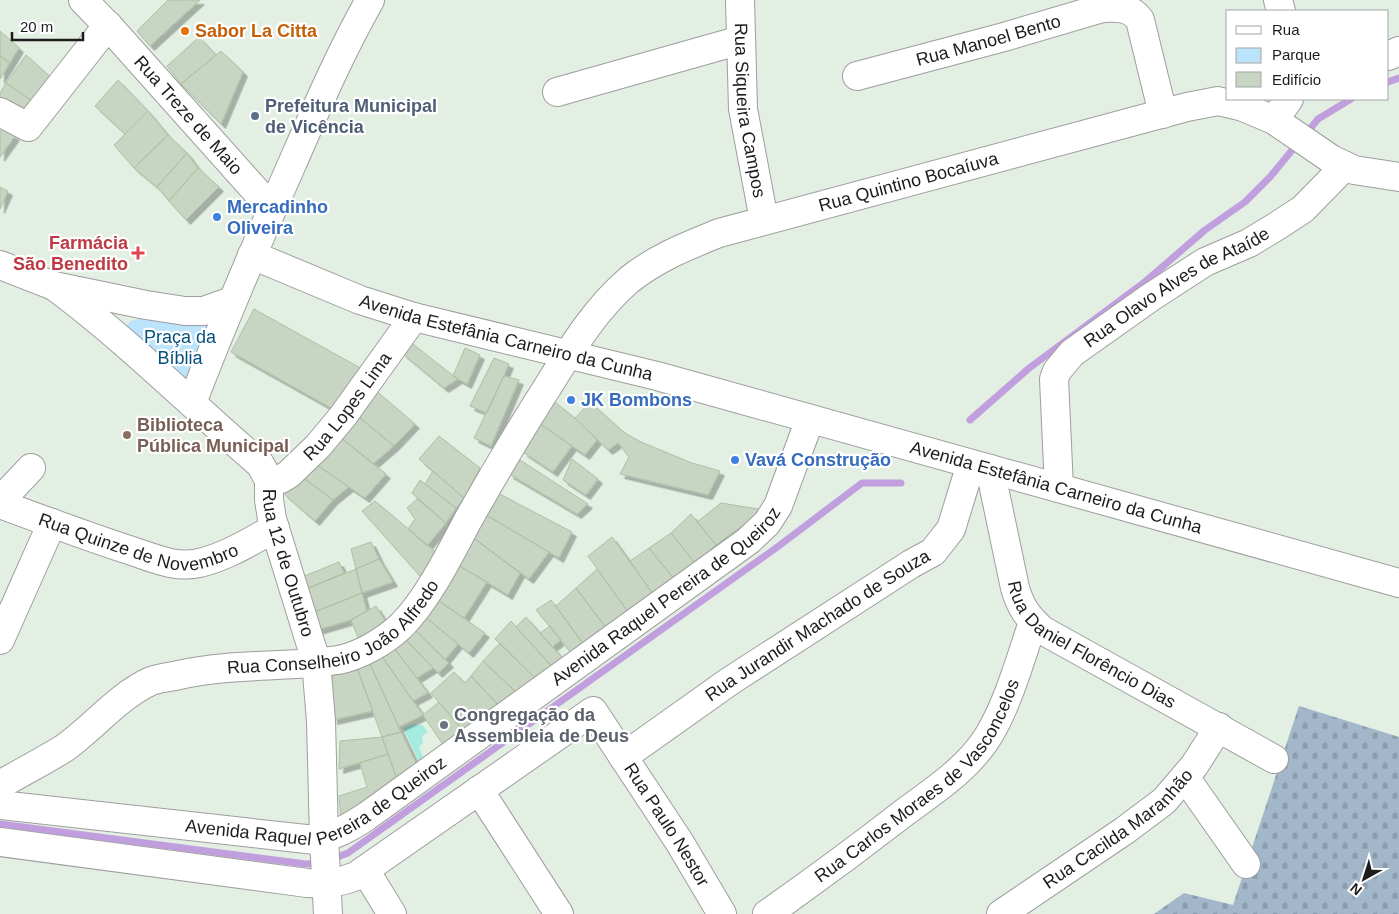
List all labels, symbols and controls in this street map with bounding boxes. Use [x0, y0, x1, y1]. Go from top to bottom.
scale bar [12, 10, 84, 42]
legend [1226, 10, 1389, 100]
street label: Rua Manoel Bento [914, 11, 1063, 70]
text: 20 m [20, 18, 53, 35]
place label: Sabor La Citta [195, 21, 318, 41]
text: Rua [1272, 21, 1300, 38]
street label: Rua Siqueira Campos [731, 23, 770, 199]
marker: Sabor La Citta [179, 25, 191, 37]
text: Parque [1272, 46, 1320, 63]
street label: Rua Treze de Maio [130, 52, 246, 179]
text: Edifício [1272, 71, 1321, 88]
place label: Prefeitura Municipal de Vicência [265, 96, 437, 137]
marker: Prefeitura Municipal de Vicência [249, 110, 261, 122]
street label: Rua Quintino Bocaíuva [816, 148, 1001, 216]
place label: Mercadinho Oliveira [227, 197, 328, 238]
marker: Mercadinho Oliveira [211, 211, 223, 223]
street label: Rua Olavo Alves de Ataíde [1080, 223, 1273, 351]
place label: Farmácia São Benedito [13, 233, 129, 274]
marker: Farmácia São Benedito [132, 247, 144, 259]
street label: Avenida Estefânia Carneiro da Cunha [357, 290, 656, 385]
park label: Praça da Bíblia [144, 327, 217, 368]
street label: Rua Lopes Lima [299, 348, 396, 465]
place label: JK Bombons [581, 390, 692, 410]
marker: JK Bombons [565, 394, 577, 406]
place label: Biblioteca Pública Municipal [137, 415, 289, 456]
marker: Biblioteca Pública Municipal [121, 429, 133, 441]
street label: Avenida Estefânia Carneiro da Cunha [908, 437, 1205, 538]
place label: Vavá Construção [745, 450, 891, 470]
marker: Vavá Construção [729, 454, 741, 466]
street label: Rua 12 de Outubro [259, 489, 318, 639]
street label: Avenida Raquel Pereira de Queiroz [548, 503, 785, 690]
street label: Rua Quinze de Novembro [36, 509, 242, 575]
street label: Rua Jurandir Machado de Souza [701, 545, 934, 705]
street label: Rua Conselheiro João Alfredo [226, 576, 443, 678]
street label: Rua Daniel Florêncio Dias [1004, 579, 1179, 712]
street label: Rua Carlos Moraes de Vasconcelos [811, 676, 1023, 887]
place label: Congregação da Assembleia de Deus [454, 705, 629, 746]
marker: Congregação da Assembleia de Deus [438, 719, 450, 731]
street label: Avenida Raquel Pereira de Queiroz [184, 752, 450, 850]
street label: Rua Paulo Nestor [620, 759, 713, 890]
street label: Rua Cacilda Maranhão [1039, 765, 1197, 893]
north arrow [1339, 854, 1389, 904]
text: N [1347, 880, 1365, 899]

